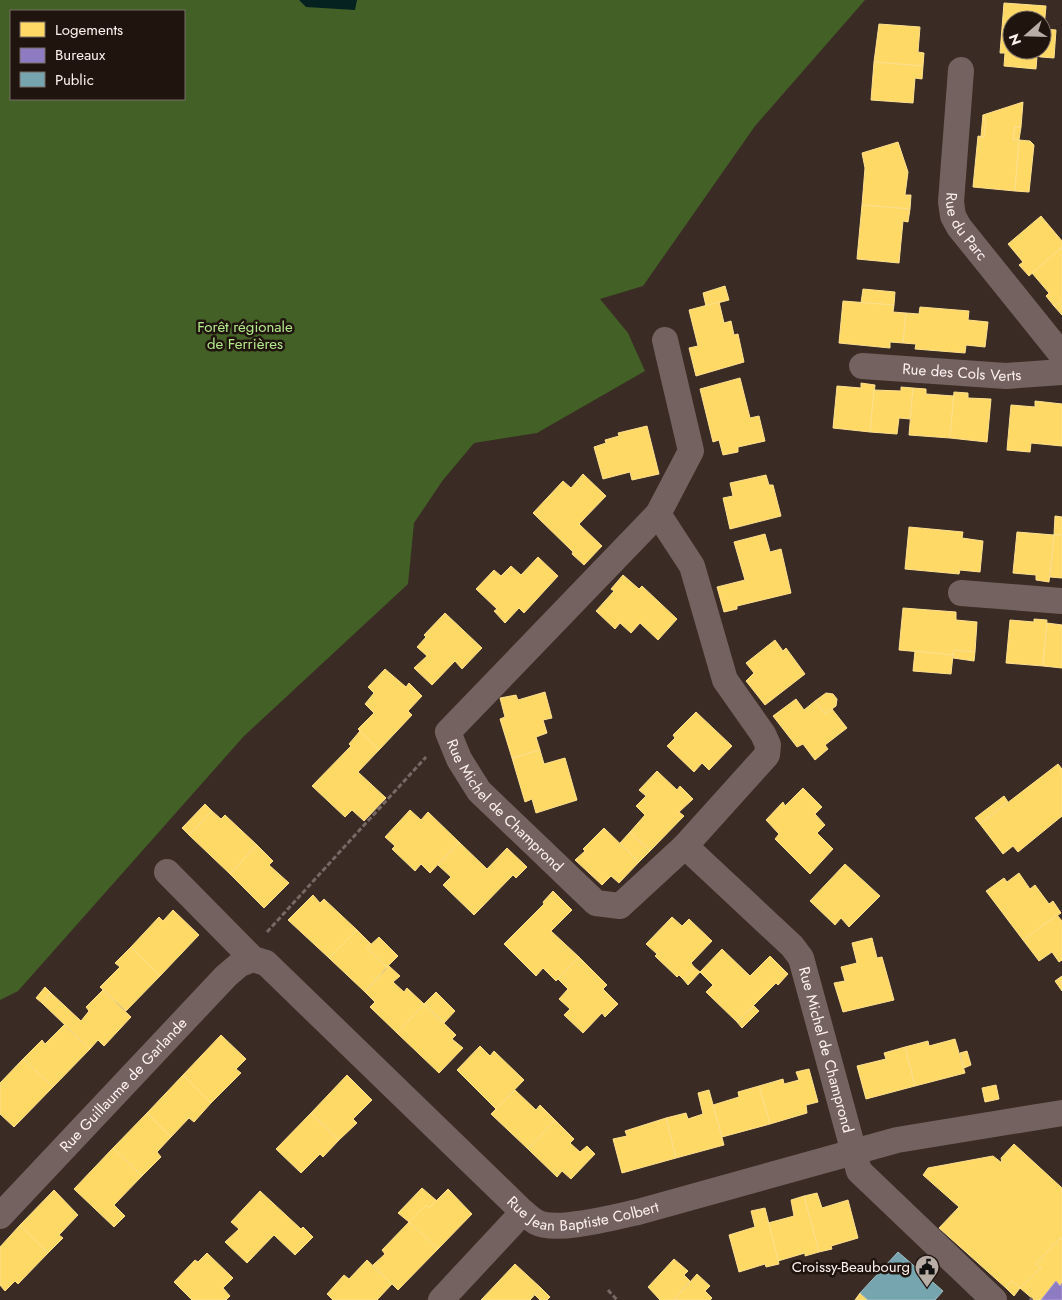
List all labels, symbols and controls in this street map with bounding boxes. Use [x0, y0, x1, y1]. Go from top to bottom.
legend [10, 10, 185, 100]
north arrow [1002, 10, 1052, 60]
text: Logements [55, 19, 123, 41]
text: N [1003, 31, 1026, 48]
text: Bureaux [55, 44, 106, 66]
text: Public [55, 69, 94, 91]
street label: Rue du Parc [940, 192, 993, 265]
park label: Forêt régionale de Ferrières [197, 316, 293, 355]
street label: Rue des Cols Verts [902, 358, 1022, 387]
street label: Rue Michel de Champrond [441, 736, 568, 877]
street label: Rue Michel de Champrond [793, 964, 859, 1135]
street label: Rue Guillaume de Garlande [55, 1013, 192, 1157]
street label: Rue Jean Baptiste Colbert [502, 1191, 662, 1237]
public building icon: Croissy-Beaubourg [914, 1254, 940, 1288]
place label: Croissy-Beaubourg [792, 1256, 910, 1278]

